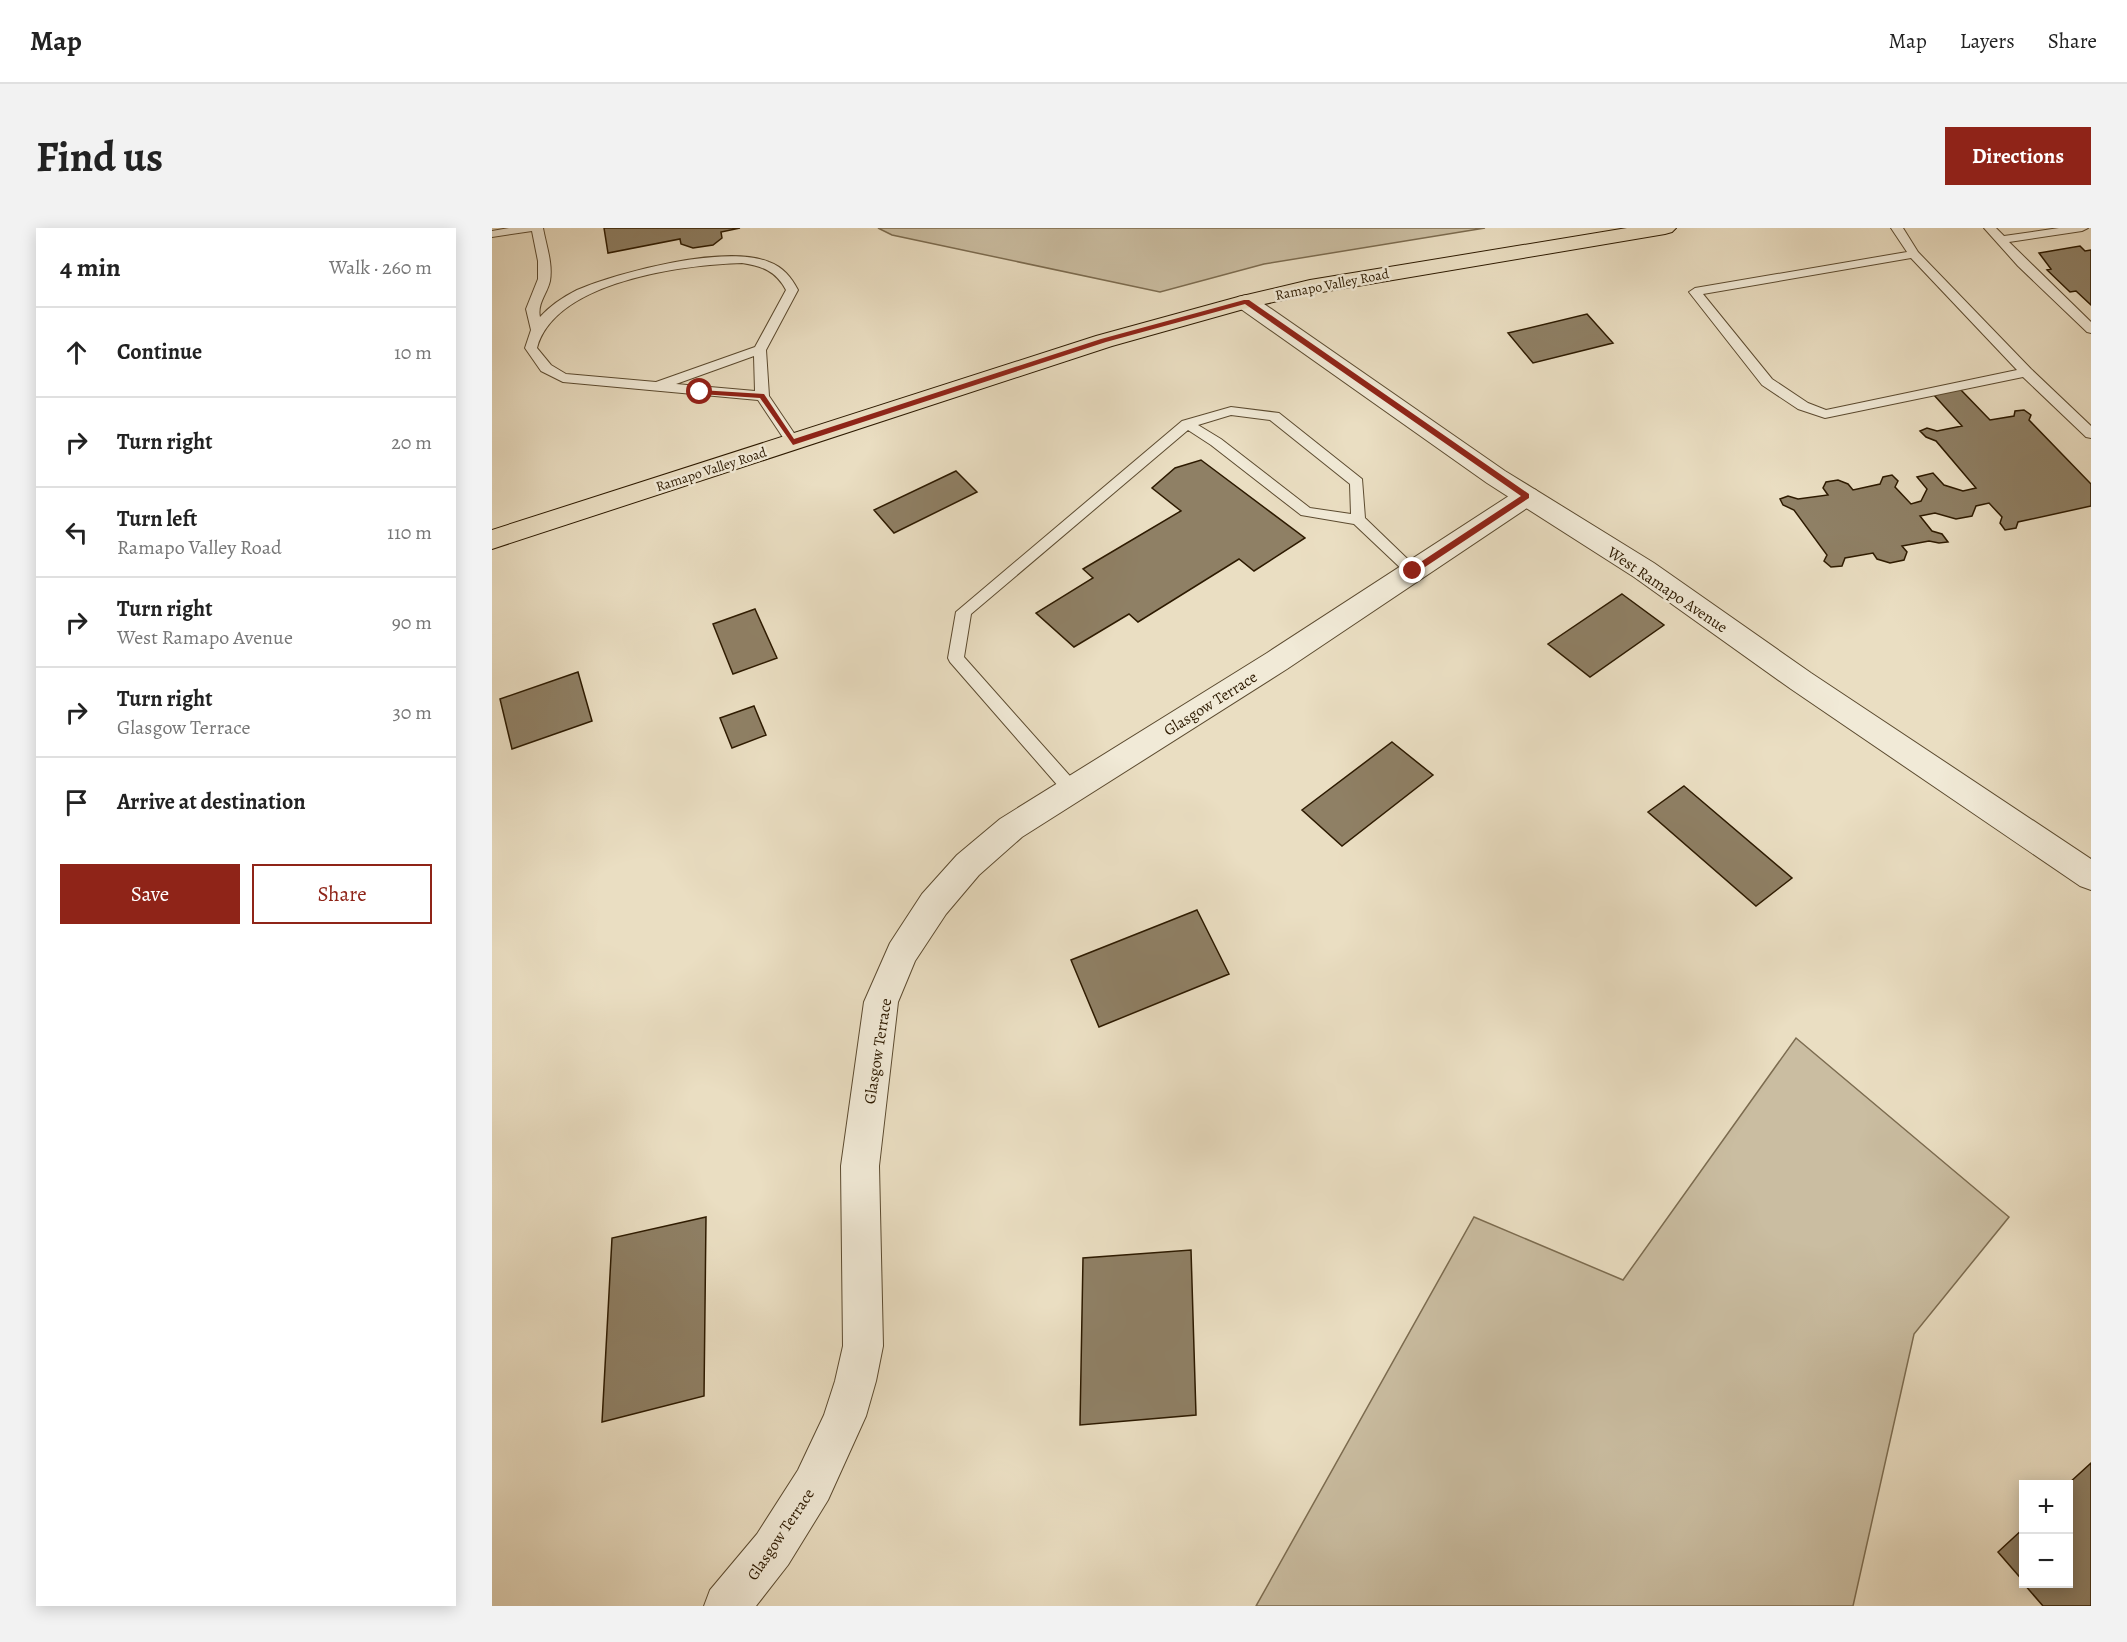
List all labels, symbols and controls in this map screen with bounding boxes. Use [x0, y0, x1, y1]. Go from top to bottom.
text: Map [30, 22, 82, 60]
text: Map [1888, 27, 1927, 55]
text: Layers [1960, 27, 2015, 55]
text: Share [2048, 27, 2097, 55]
button: Directions [1945, 127, 2091, 185]
text: Find us [36, 128, 163, 185]
text: 4 min [60, 250, 121, 285]
text: Walk · 260 m [329, 254, 432, 281]
street label: Ramapo Valley Road [1274, 264, 1391, 305]
icon: ahead [60, 336, 93, 369]
text: Continue [117, 337, 202, 367]
text: 10 m [394, 339, 432, 366]
route start [686, 378, 712, 404]
icon: right [60, 426, 93, 459]
text: Turn right [117, 427, 213, 457]
text: 20 m [391, 429, 432, 456]
street label: Ramapo Valley Road [653, 442, 769, 496]
text: Turn left [117, 504, 197, 534]
icon: left [60, 516, 93, 549]
text: 110 m [387, 519, 432, 546]
text: Ramapo Valley Road [117, 534, 282, 561]
street label: West Ramapo Avenue [1602, 541, 1732, 638]
route end [1399, 557, 1425, 583]
text: Turn right [117, 594, 213, 624]
icon: right [60, 606, 93, 639]
text: 90 m [392, 609, 432, 636]
text: West Ramapo Avenue [117, 624, 293, 651]
street label: Glasgow Terrace [1159, 666, 1262, 741]
text: Turn right [117, 684, 213, 714]
icon: right [60, 696, 93, 729]
text: 30 m [392, 699, 432, 726]
text: Glasgow Terrace [117, 714, 250, 741]
icon: arrive [60, 786, 93, 819]
text: Arrive at destination [117, 787, 306, 817]
button: Save [60, 864, 240, 924]
button: Share [252, 864, 432, 924]
street label: Glasgow Terrace [859, 997, 897, 1106]
map controls [2019, 1480, 2073, 1588]
button: + [2019, 1480, 2073, 1534]
street label: Glasgow Terrace [742, 1484, 820, 1585]
button: − [2019, 1534, 2073, 1588]

